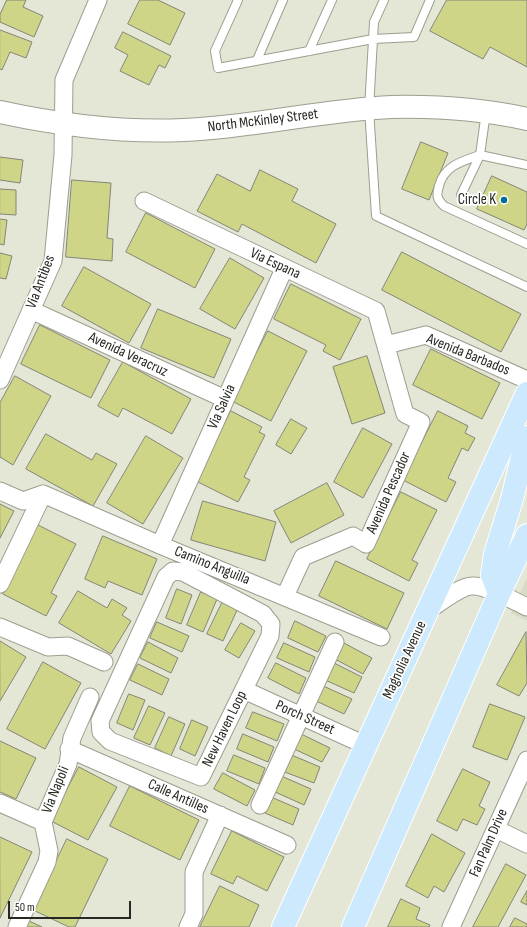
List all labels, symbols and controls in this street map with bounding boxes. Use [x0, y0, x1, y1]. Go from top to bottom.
street label: North McKinley Street [207, 105, 319, 137]
place label: Circle K [458, 191, 496, 209]
marker: Circle K [499, 195, 509, 205]
street label: Via Espana [247, 245, 303, 283]
street label: Via Antibes [23, 253, 59, 311]
street label: Avenida Veracruz [85, 329, 171, 381]
street label: Avenida Barbados [424, 330, 512, 380]
street label: Via Salvia [204, 382, 240, 432]
street label: Avenida Pescador [363, 449, 415, 537]
street label: Camino Anguilla [172, 543, 252, 589]
street label: Magnolia Avenue [379, 618, 431, 702]
street label: New Haven Loop [199, 688, 251, 770]
street label: Porch Street [273, 697, 337, 739]
street label: Via Napoli [38, 764, 74, 816]
street label: Calle Antilles [145, 776, 211, 818]
street label: Fan Palm Drive [466, 806, 512, 880]
scale bar [10, 893, 133, 919]
text: 50 m [15, 900, 35, 915]

